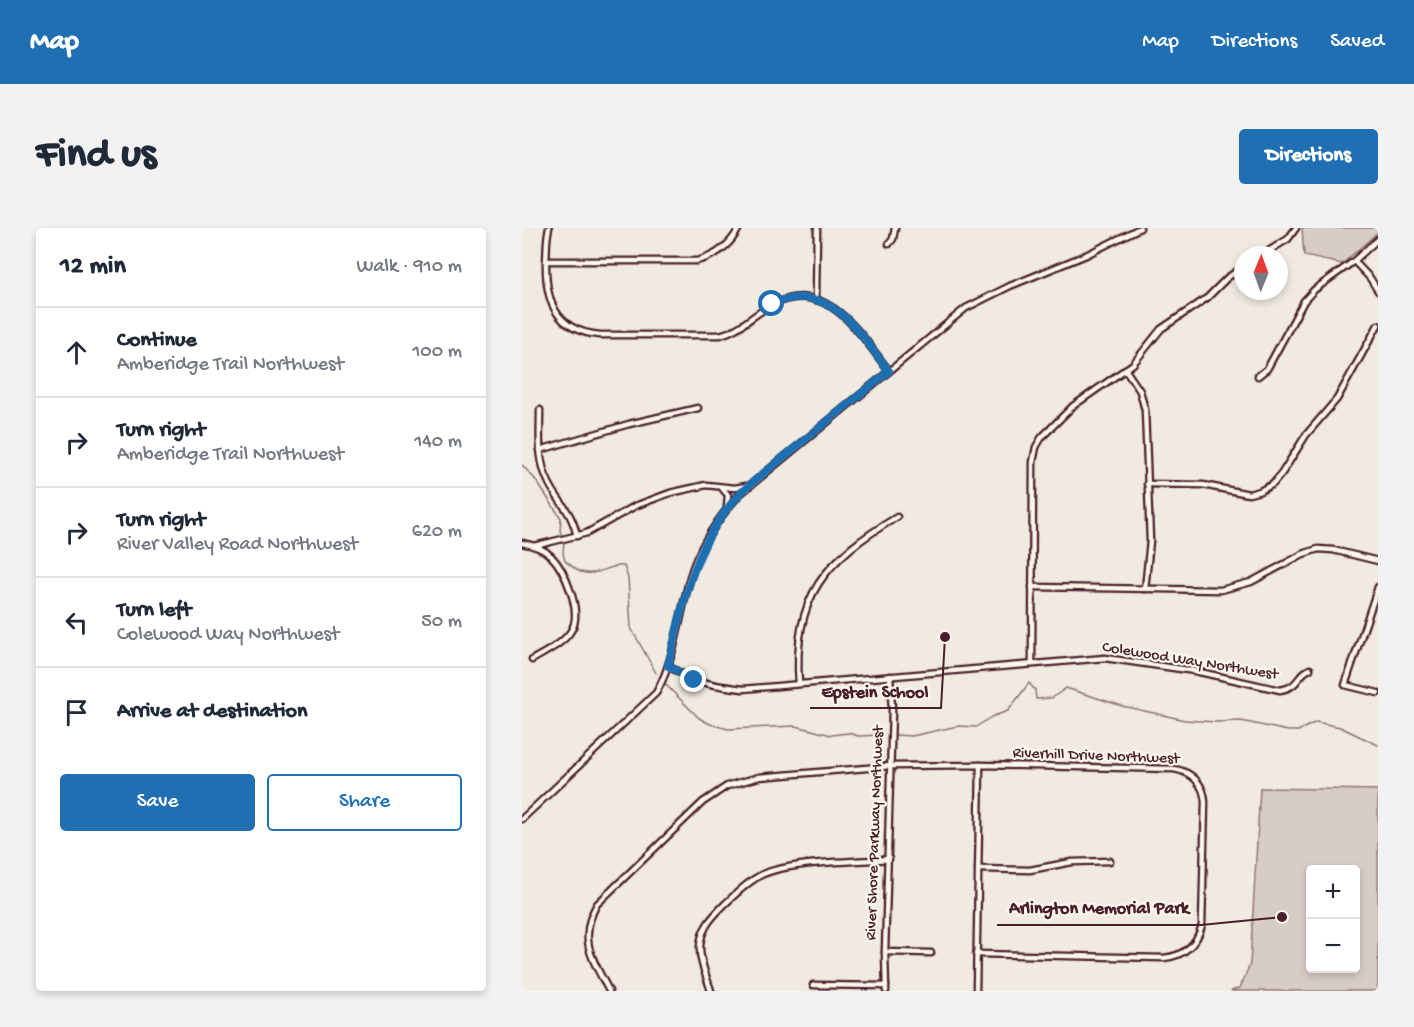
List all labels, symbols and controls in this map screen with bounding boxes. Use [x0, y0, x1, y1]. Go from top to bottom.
text: Map [30, 26, 79, 59]
text: Map [1142, 30, 1179, 55]
text: Directions [1212, 30, 1297, 55]
text: Saved [1330, 30, 1384, 55]
button: Directions [1239, 129, 1378, 184]
text: Find us [36, 132, 156, 181]
north arrow [1234, 246, 1288, 300]
text: 12 min [60, 252, 126, 283]
text: Walk · 910 m [356, 256, 462, 279]
route start [758, 290, 784, 316]
text: Continue [117, 328, 197, 354]
icon: ahead [60, 336, 93, 369]
text: 100 m [412, 341, 462, 364]
text: Amberidge Trail Northwest [117, 354, 344, 377]
text: Turn right [117, 418, 205, 444]
icon: right [60, 426, 93, 459]
text: 140 m [414, 431, 462, 454]
text: Amberidge Trail Northwest [117, 444, 344, 467]
text: Turn right [117, 508, 205, 534]
icon: right [60, 516, 93, 549]
text: 620 m [412, 521, 462, 544]
text: River Valley Road Northwest [117, 534, 358, 557]
text: Turn left [117, 598, 191, 624]
icon: left [60, 606, 93, 639]
text: 50 m [421, 611, 462, 634]
text: Colewood Way Northwest [117, 624, 339, 647]
street label: Colewood Way Northwest [1101, 639, 1281, 686]
route end [680, 666, 706, 692]
callout: Epstein School [810, 672, 941, 708]
text: Epstein School [822, 683, 928, 704]
icon: arrive [60, 696, 93, 729]
text: Arrive at destination [117, 699, 307, 725]
street label: River Shore Parkway Northwest [863, 724, 889, 941]
street label: Riverhill Drive Northwest [1012, 745, 1181, 769]
button: Save [60, 774, 255, 831]
button: Share [267, 774, 462, 831]
map controls [1306, 865, 1360, 973]
button: + [1306, 865, 1360, 919]
callout: Arlington Memorial Park [997, 889, 1201, 925]
text: Arlington Memorial Park [1008, 899, 1191, 920]
button: − [1306, 919, 1360, 973]

